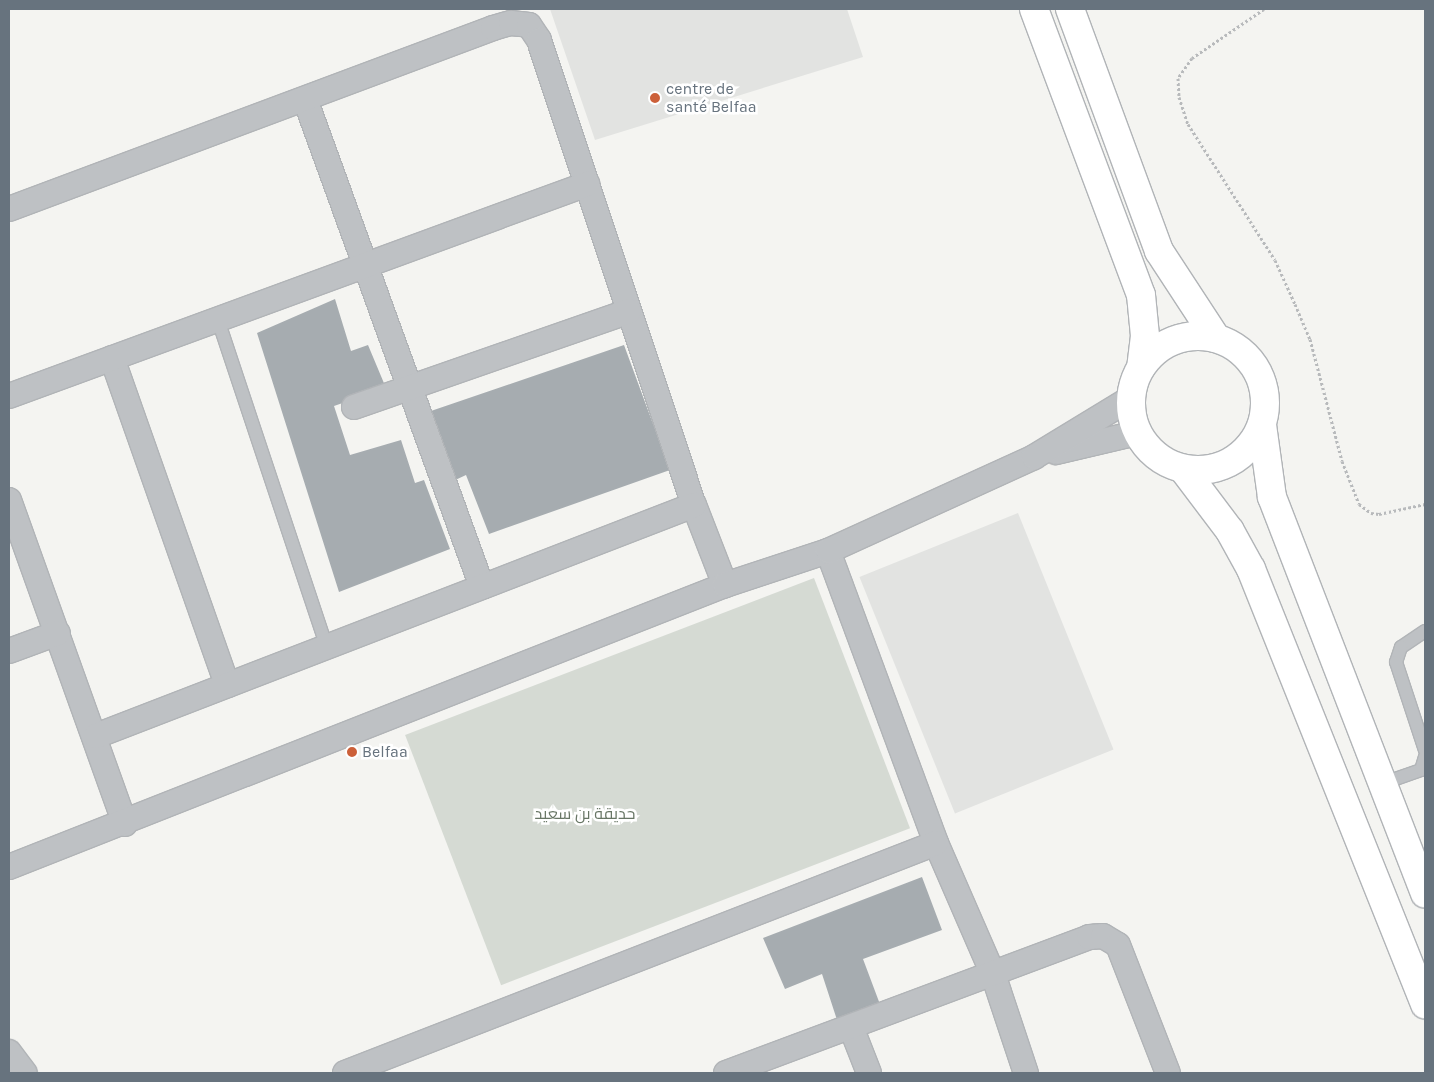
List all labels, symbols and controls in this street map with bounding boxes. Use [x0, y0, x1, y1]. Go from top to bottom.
place label: centre de santé Belfaa [666, 79, 757, 117]
marker: centre de santé Belfaa [648, 91, 662, 105]
place label: Belfaa [362, 742, 408, 762]
marker: Belfaa [346, 746, 358, 758]
park label: حديقة بن سعيد [535, 804, 635, 824]

